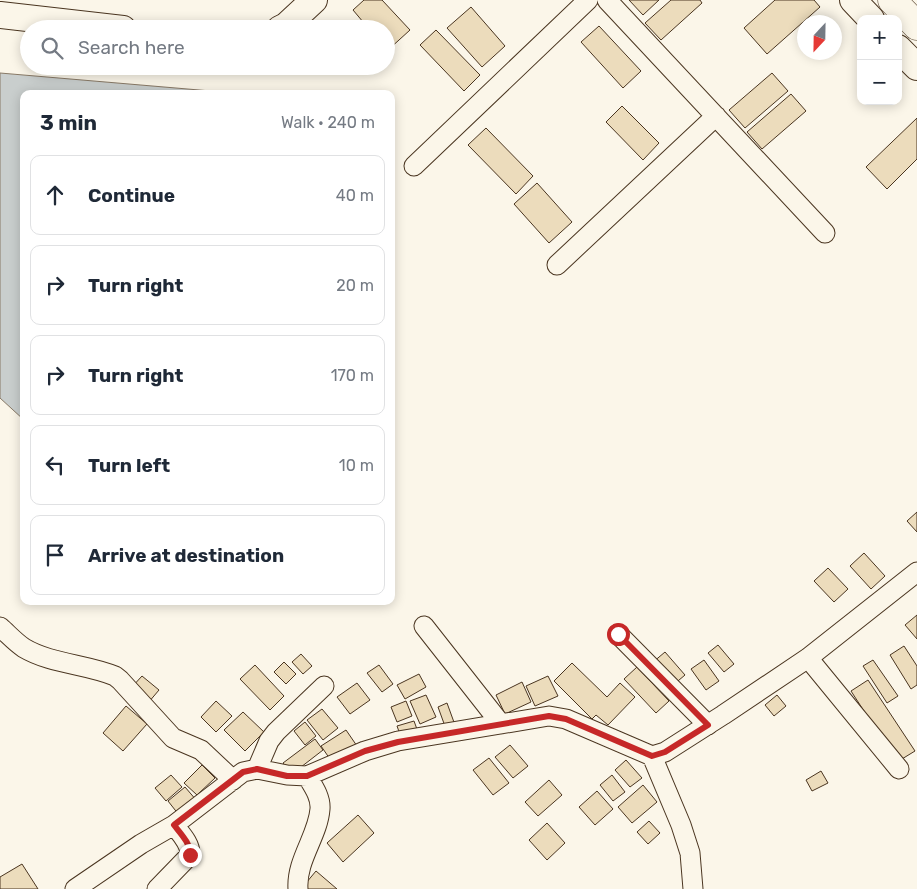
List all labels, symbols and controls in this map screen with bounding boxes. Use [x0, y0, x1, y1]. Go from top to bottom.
north arrow [797, 15, 842, 60]
map controls [857, 15, 902, 105]
button: + [857, 15, 902, 60]
search box [20, 20, 395, 75]
icon: search [38, 34, 66, 62]
text: Search here [78, 36, 185, 59]
button: − [857, 60, 902, 105]
text: 3 min [40, 110, 97, 135]
text: Walk · 240 m [281, 113, 375, 132]
icon: ahead [41, 181, 69, 209]
text: Continue [88, 184, 175, 207]
text: 40 m [336, 186, 374, 205]
icon: right [41, 271, 69, 299]
text: Turn right [88, 274, 183, 297]
text: 20 m [336, 276, 374, 295]
icon: right [41, 361, 69, 389]
text: Turn right [88, 364, 183, 387]
text: 170 m [331, 366, 374, 385]
icon: left [41, 451, 69, 479]
text: Turn left [88, 454, 170, 477]
text: 10 m [339, 456, 374, 475]
icon: arrive [41, 541, 69, 569]
text: Arrive at destination [88, 544, 284, 567]
route start [607, 623, 630, 646]
route end [179, 844, 202, 867]

